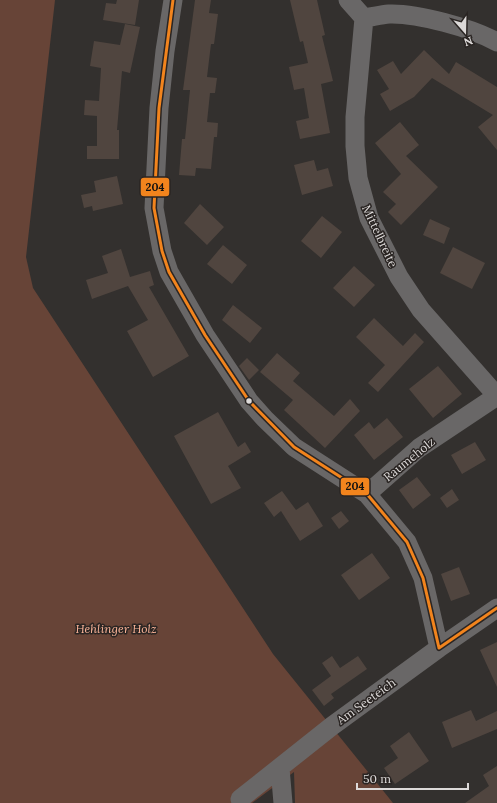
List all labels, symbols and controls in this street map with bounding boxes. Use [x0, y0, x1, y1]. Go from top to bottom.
north arrow [445, 12, 485, 52]
text: N [462, 33, 475, 50]
line badge: 204 [140, 177, 170, 197]
text: 204 [146, 180, 164, 194]
street label: Mittelbreite [359, 202, 401, 270]
unlabelled marker [244, 396, 254, 406]
street label: Raumeholz [380, 434, 438, 484]
line badge: 204 [340, 477, 370, 496]
text: 204 [346, 479, 364, 493]
park label: Hehlinger Holz [75, 621, 157, 636]
street label: Am Seeteich [333, 675, 398, 728]
scale bar [357, 765, 468, 791]
text: 50 m [363, 771, 391, 786]

